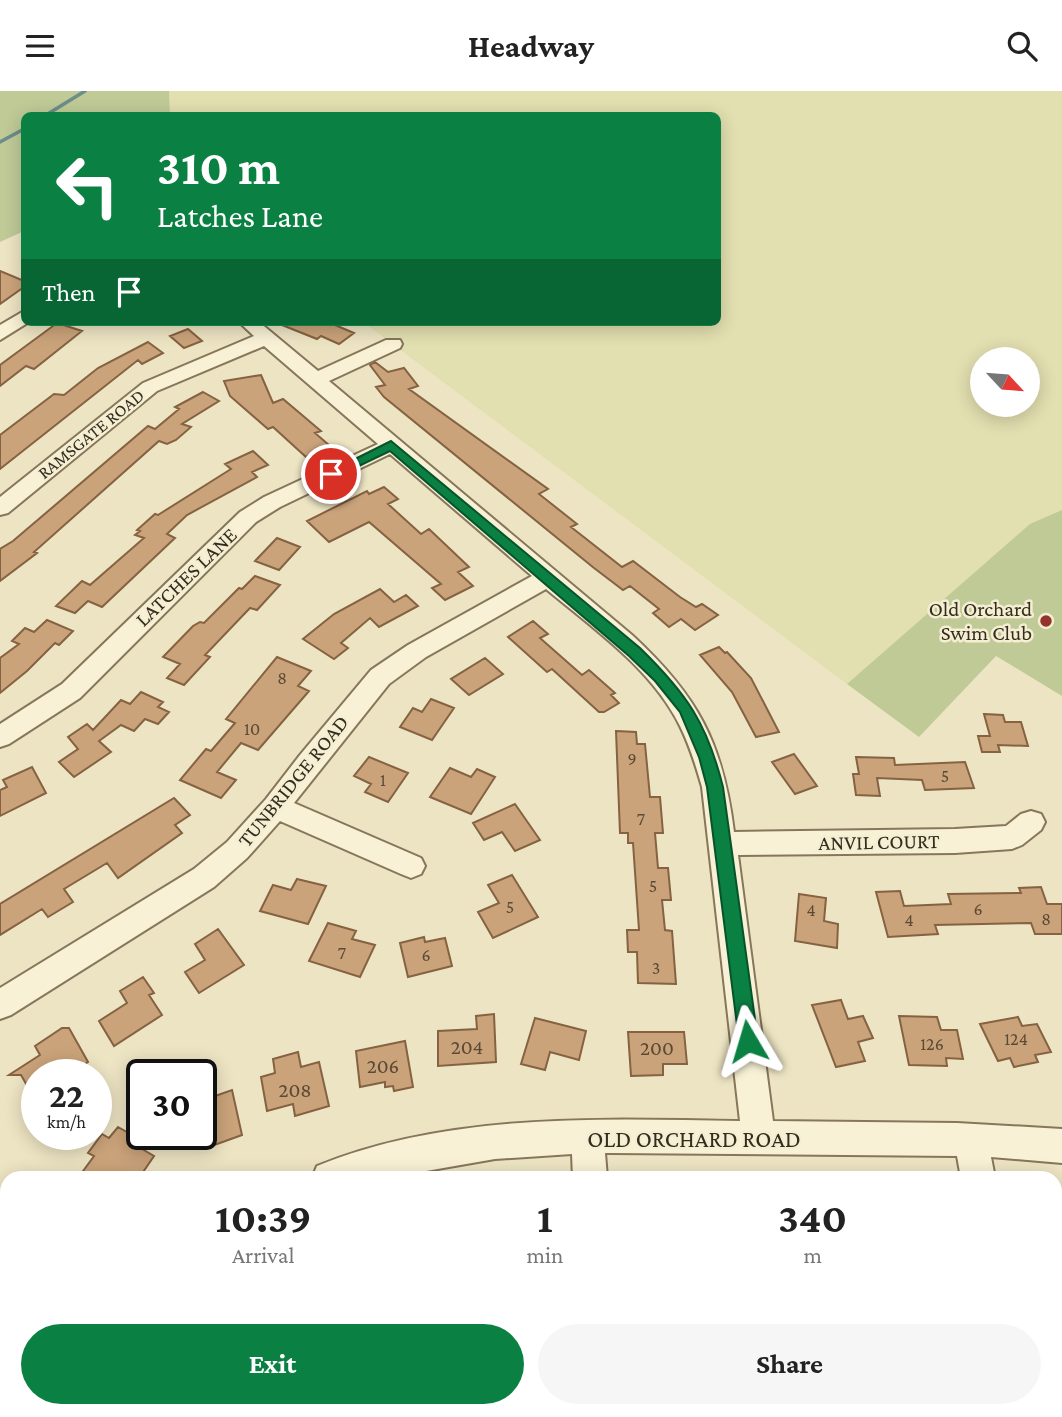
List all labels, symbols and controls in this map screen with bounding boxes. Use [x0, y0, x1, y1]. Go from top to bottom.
icon: menu [21, 27, 59, 65]
icon: search [1003, 27, 1041, 65]
text: Headway [468, 28, 594, 64]
icon: left [42, 140, 133, 231]
text: 310 m [157, 140, 280, 195]
text: Latches Lane [157, 198, 323, 234]
icon: arrive [110, 273, 148, 311]
text: Then [42, 278, 96, 307]
north arrow [970, 347, 1040, 417]
map controls [970, 347, 1040, 417]
street label: RAMSGATE ROAD [34, 385, 148, 483]
pin [301, 444, 361, 504]
icon: arrive [312, 455, 350, 493]
street label: LATCHES LANE [130, 523, 242, 631]
place label: Old Orchard Swim Club [929, 597, 1032, 645]
marker: Old Orchard Swim Club [1038, 613, 1054, 629]
house number: 8 [277, 668, 287, 688]
street label: TUNBRIDGE ROAD [233, 710, 353, 852]
house number: 10 [244, 719, 260, 739]
house number: 9 [627, 749, 637, 769]
house number: 5 [941, 766, 949, 786]
house number: 1 [380, 770, 386, 790]
house number: 7 [637, 809, 645, 829]
street label: ANVIL COURT [818, 829, 940, 855]
house number: 5 [649, 876, 657, 896]
house number: 5 [506, 897, 514, 917]
house number: 6 [973, 899, 983, 919]
house number: 4 [806, 900, 816, 920]
house number: 8 [1041, 909, 1051, 929]
house number: 4 [904, 910, 914, 930]
house number: 7 [338, 943, 346, 963]
house number: 6 [421, 945, 431, 965]
house number: 3 [652, 958, 660, 978]
position arrow [711, 1004, 785, 1078]
house number: 124 [1004, 1029, 1028, 1049]
house number: 126 [920, 1034, 944, 1054]
house number: 204 [451, 1035, 483, 1059]
house number: 200 [640, 1036, 674, 1060]
house number: 206 [367, 1054, 399, 1078]
speed limit sign: 30 [126, 1059, 217, 1150]
text: 22 [49, 1076, 84, 1115]
house number: 208 [278, 1078, 312, 1102]
text: km/h [47, 1112, 86, 1132]
street label: OLD ORCHARD ROAD [587, 1125, 801, 1152]
text: 10:39 [215, 1194, 311, 1241]
text: 1 [537, 1194, 553, 1241]
text: 340 [778, 1194, 847, 1241]
text: Arrival [232, 1242, 294, 1268]
text: min [526, 1242, 563, 1268]
text: m [803, 1242, 822, 1268]
button: Exit [21, 1324, 524, 1404]
button: Share [538, 1324, 1041, 1404]

